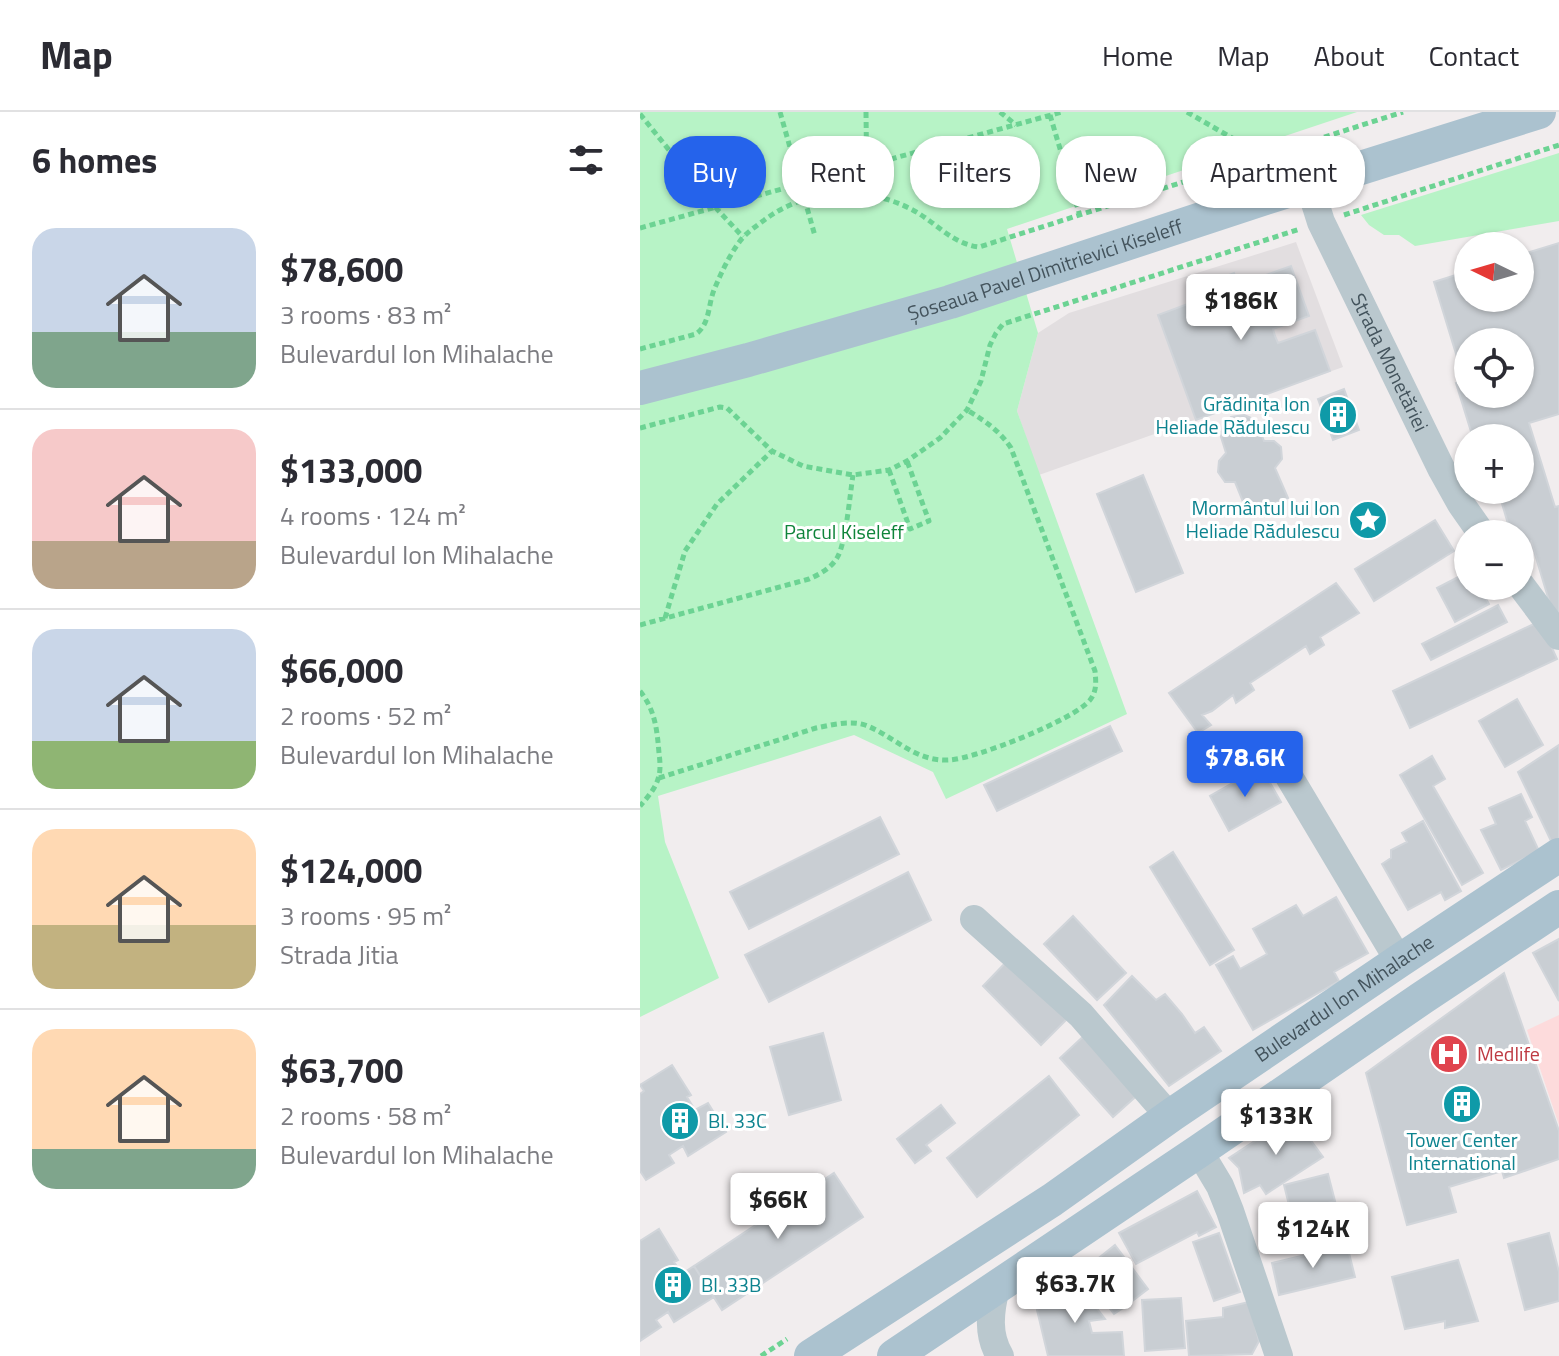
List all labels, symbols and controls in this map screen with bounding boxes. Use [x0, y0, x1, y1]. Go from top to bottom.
text: Map [40, 26, 113, 84]
text: Home [1102, 34, 1173, 77]
text: Map [1217, 34, 1270, 77]
text: About [1314, 34, 1384, 77]
text: Contact [1428, 34, 1519, 77]
text: 6 homes [32, 134, 157, 186]
chip: Buy [664, 136, 766, 208]
chip: Rent [782, 136, 894, 208]
chip: Filters [910, 136, 1040, 208]
chip: New [1056, 136, 1166, 208]
chip: Apartment [1182, 136, 1365, 208]
icon: filters [564, 138, 608, 182]
street label: Șoseaua Pavel Dimitrievici Kiseleff [904, 210, 1187, 328]
north arrow [1454, 232, 1534, 312]
map controls [1454, 232, 1534, 600]
text: $78,600 [280, 243, 403, 295]
icon: home [96, 260, 192, 356]
pin: $186K [1185, 274, 1297, 342]
text: $186K [1204, 280, 1278, 319]
street label: Strada Monetăriei [1343, 288, 1437, 437]
text: 3 rooms · 83 m² [280, 295, 451, 334]
button: locate [1454, 328, 1534, 408]
text: Bulevardul Ion Mihalache [280, 334, 554, 373]
place label: Grădinița Ion Heliade Rădulescu [1155, 388, 1310, 442]
building icon: Grădinița Ion Heliade Rădulescu [1317, 394, 1359, 436]
button: + [1454, 424, 1534, 504]
text: $133,000 [280, 444, 422, 496]
icon: home [96, 461, 192, 557]
place label: Mormântul lui Ion Heliade Rădulescu [1185, 492, 1340, 546]
text: 4 rooms · 124 m² [280, 496, 466, 535]
place icon: Mormântul lui Ion Heliade Rădulescu [1347, 499, 1389, 541]
park label: Parcul Kiseleff [784, 516, 904, 547]
button: − [1454, 520, 1534, 600]
text: Bulevardul Ion Mihalache [280, 535, 554, 574]
text: $66,000 [280, 644, 403, 696]
icon: home [96, 661, 192, 757]
text: 2 rooms · 52 m² [280, 696, 451, 735]
pin: $78.6K [1180, 731, 1310, 799]
text: Bulevardul Ion Mihalache [280, 735, 554, 774]
text: $78.6K [1205, 737, 1285, 776]
text: $124,000 [280, 844, 422, 896]
icon: home [96, 861, 192, 957]
text: 3 rooms · 95 m² [280, 896, 451, 935]
street label: Bulevardul Ion Mihalache [1248, 926, 1440, 1070]
text: Strada Jitia [280, 935, 399, 974]
hospital icon: Medlife [1428, 1033, 1470, 1075]
place label: Medlife [1477, 1038, 1540, 1069]
text: $63,700 [280, 1044, 403, 1096]
icon: home [96, 1061, 192, 1157]
building icon: Tower Center International [1441, 1083, 1483, 1125]
pin: $133K [1220, 1089, 1332, 1157]
text: $133K [1239, 1095, 1313, 1134]
text: 2 rooms · 58 m² [280, 1096, 451, 1135]
building icon: Bl. 33C [659, 1100, 701, 1142]
place label: Bl. 33C [708, 1105, 767, 1136]
place label: Tower Center International [1406, 1124, 1518, 1178]
text: Bulevardul Ion Mihalache [280, 1135, 554, 1174]
pin: $66K [731, 1173, 825, 1241]
text: $66K [748, 1179, 808, 1218]
pin: $124K [1257, 1202, 1369, 1270]
text: $124K [1276, 1208, 1350, 1247]
pin: $63.7K [1010, 1257, 1140, 1325]
text: $63.7K [1035, 1263, 1115, 1302]
building icon: Bl. 33B [652, 1264, 694, 1306]
place label: Bl. 33B [701, 1269, 761, 1300]

